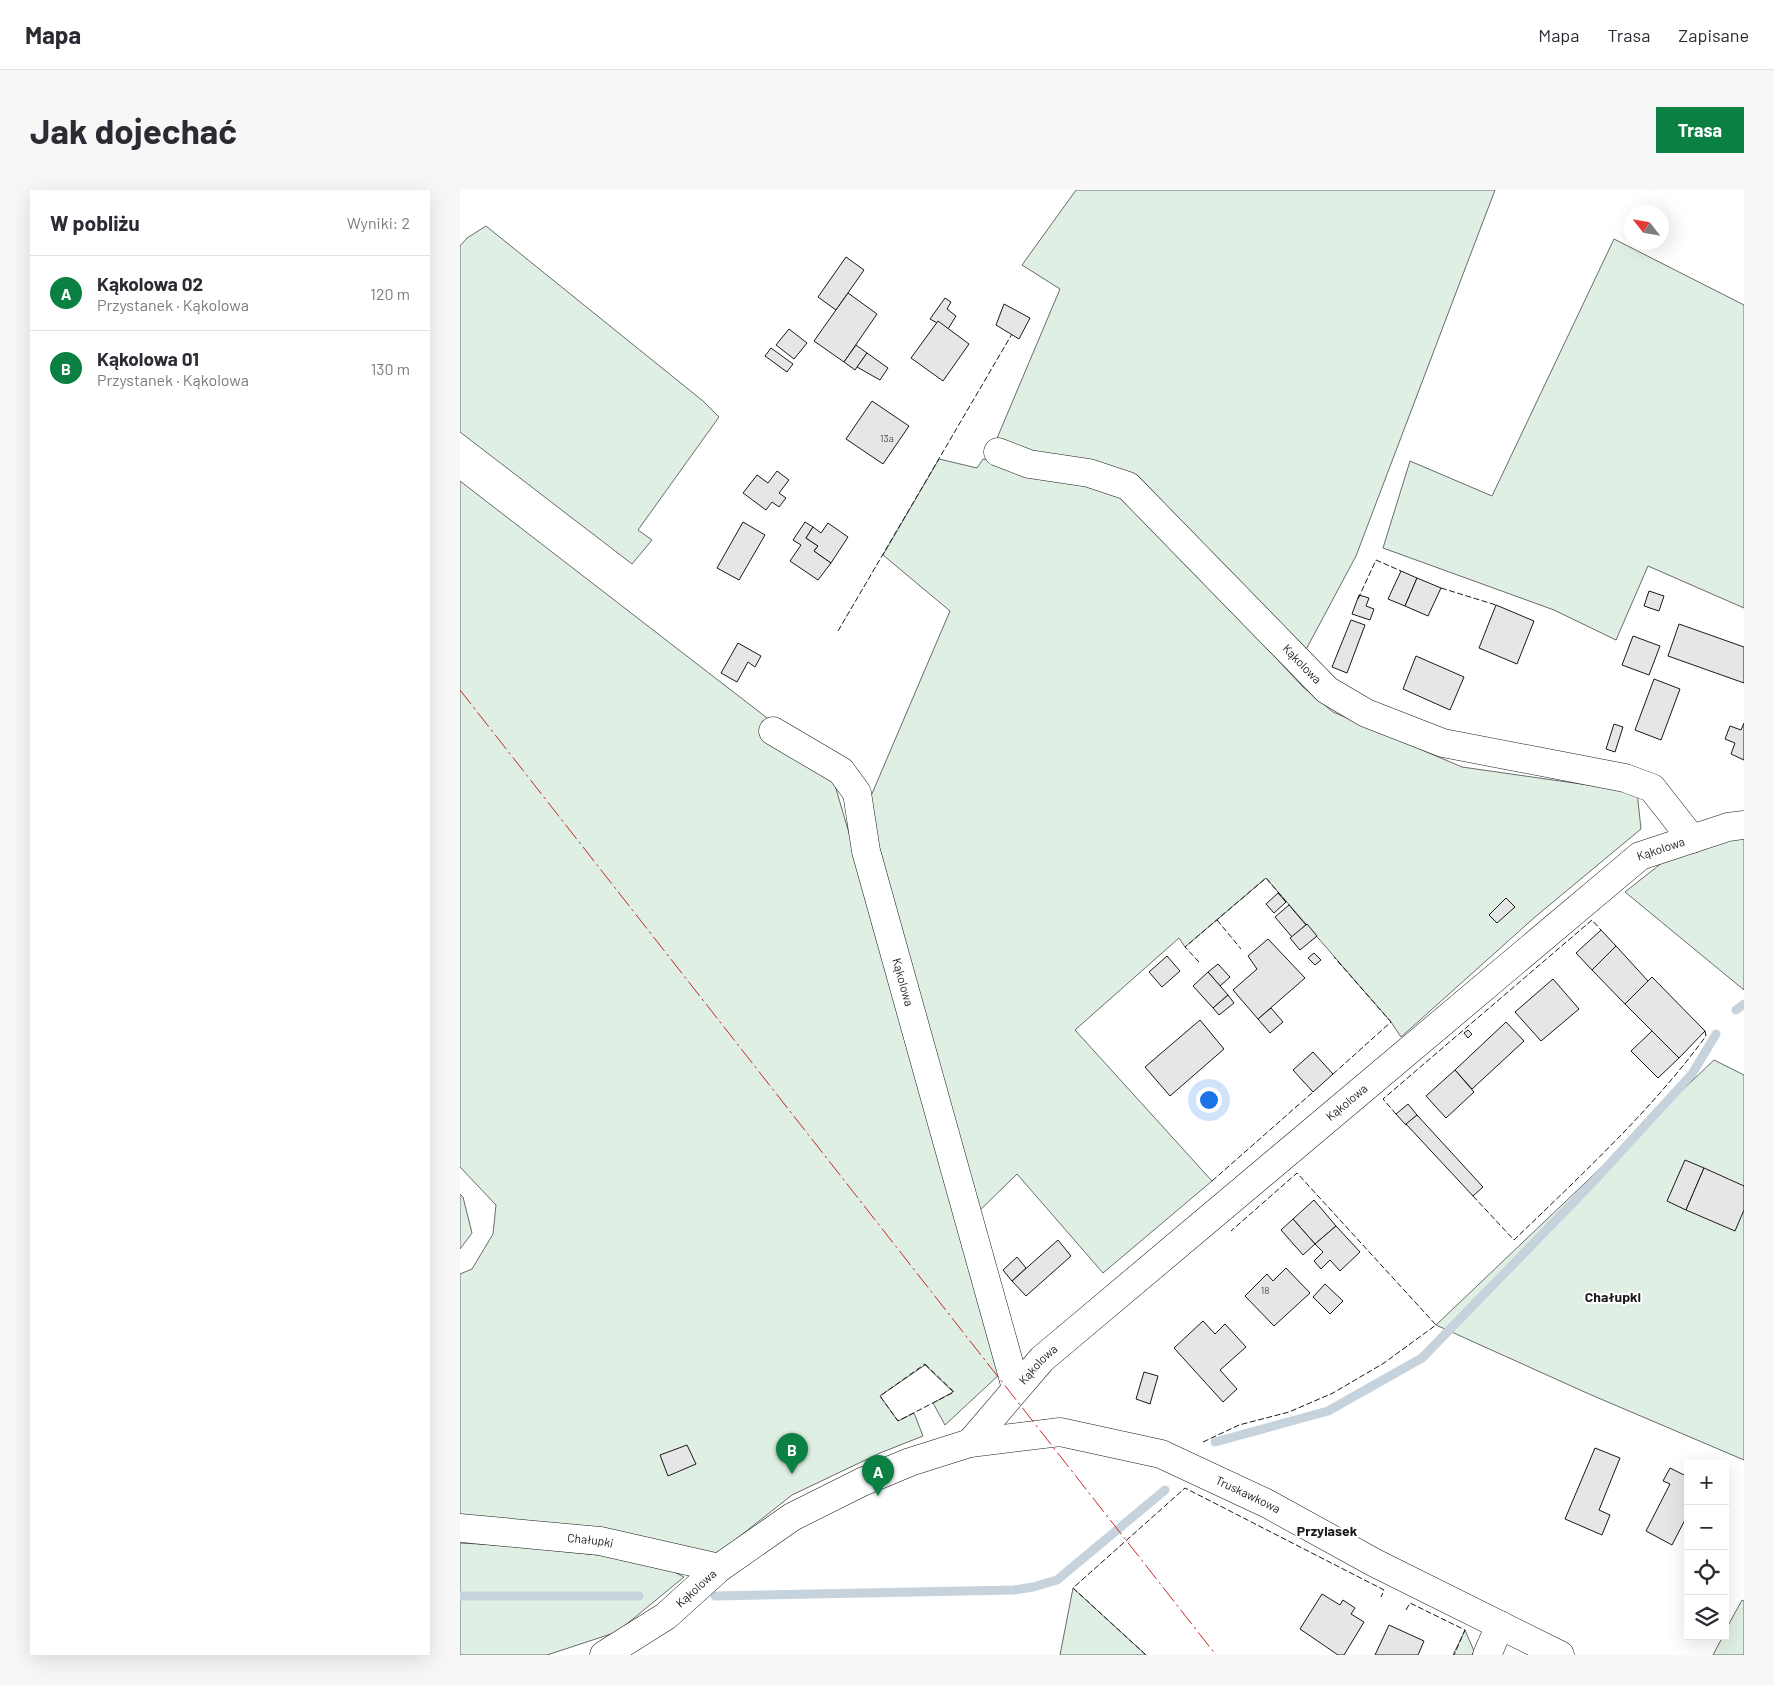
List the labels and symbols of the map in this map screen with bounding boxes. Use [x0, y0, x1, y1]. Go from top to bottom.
north arrow [1624, 205, 1669, 250]
house number: 13a [880, 432, 894, 444]
street label: Kąkolowa [1280, 641, 1325, 686]
street label: Kąkolowa [1635, 834, 1686, 863]
street label: Kąkolowa [890, 956, 917, 1008]
street label: Kąkolowa [1323, 1081, 1370, 1123]
your location [1196, 1087, 1222, 1113]
house number: 18 [1261, 1284, 1269, 1296]
district label: Chałupki [1585, 1288, 1641, 1305]
street label: Kąkolowa [1015, 1341, 1060, 1387]
pin: B [776, 1433, 808, 1474]
pin: A [862, 1455, 894, 1496]
street label: Truskawkowa [1214, 1472, 1283, 1516]
district label: Przylasek [1297, 1522, 1358, 1539]
street label: Chałupki [567, 1530, 615, 1550]
street label: Kąkolowa [672, 1566, 719, 1610]

